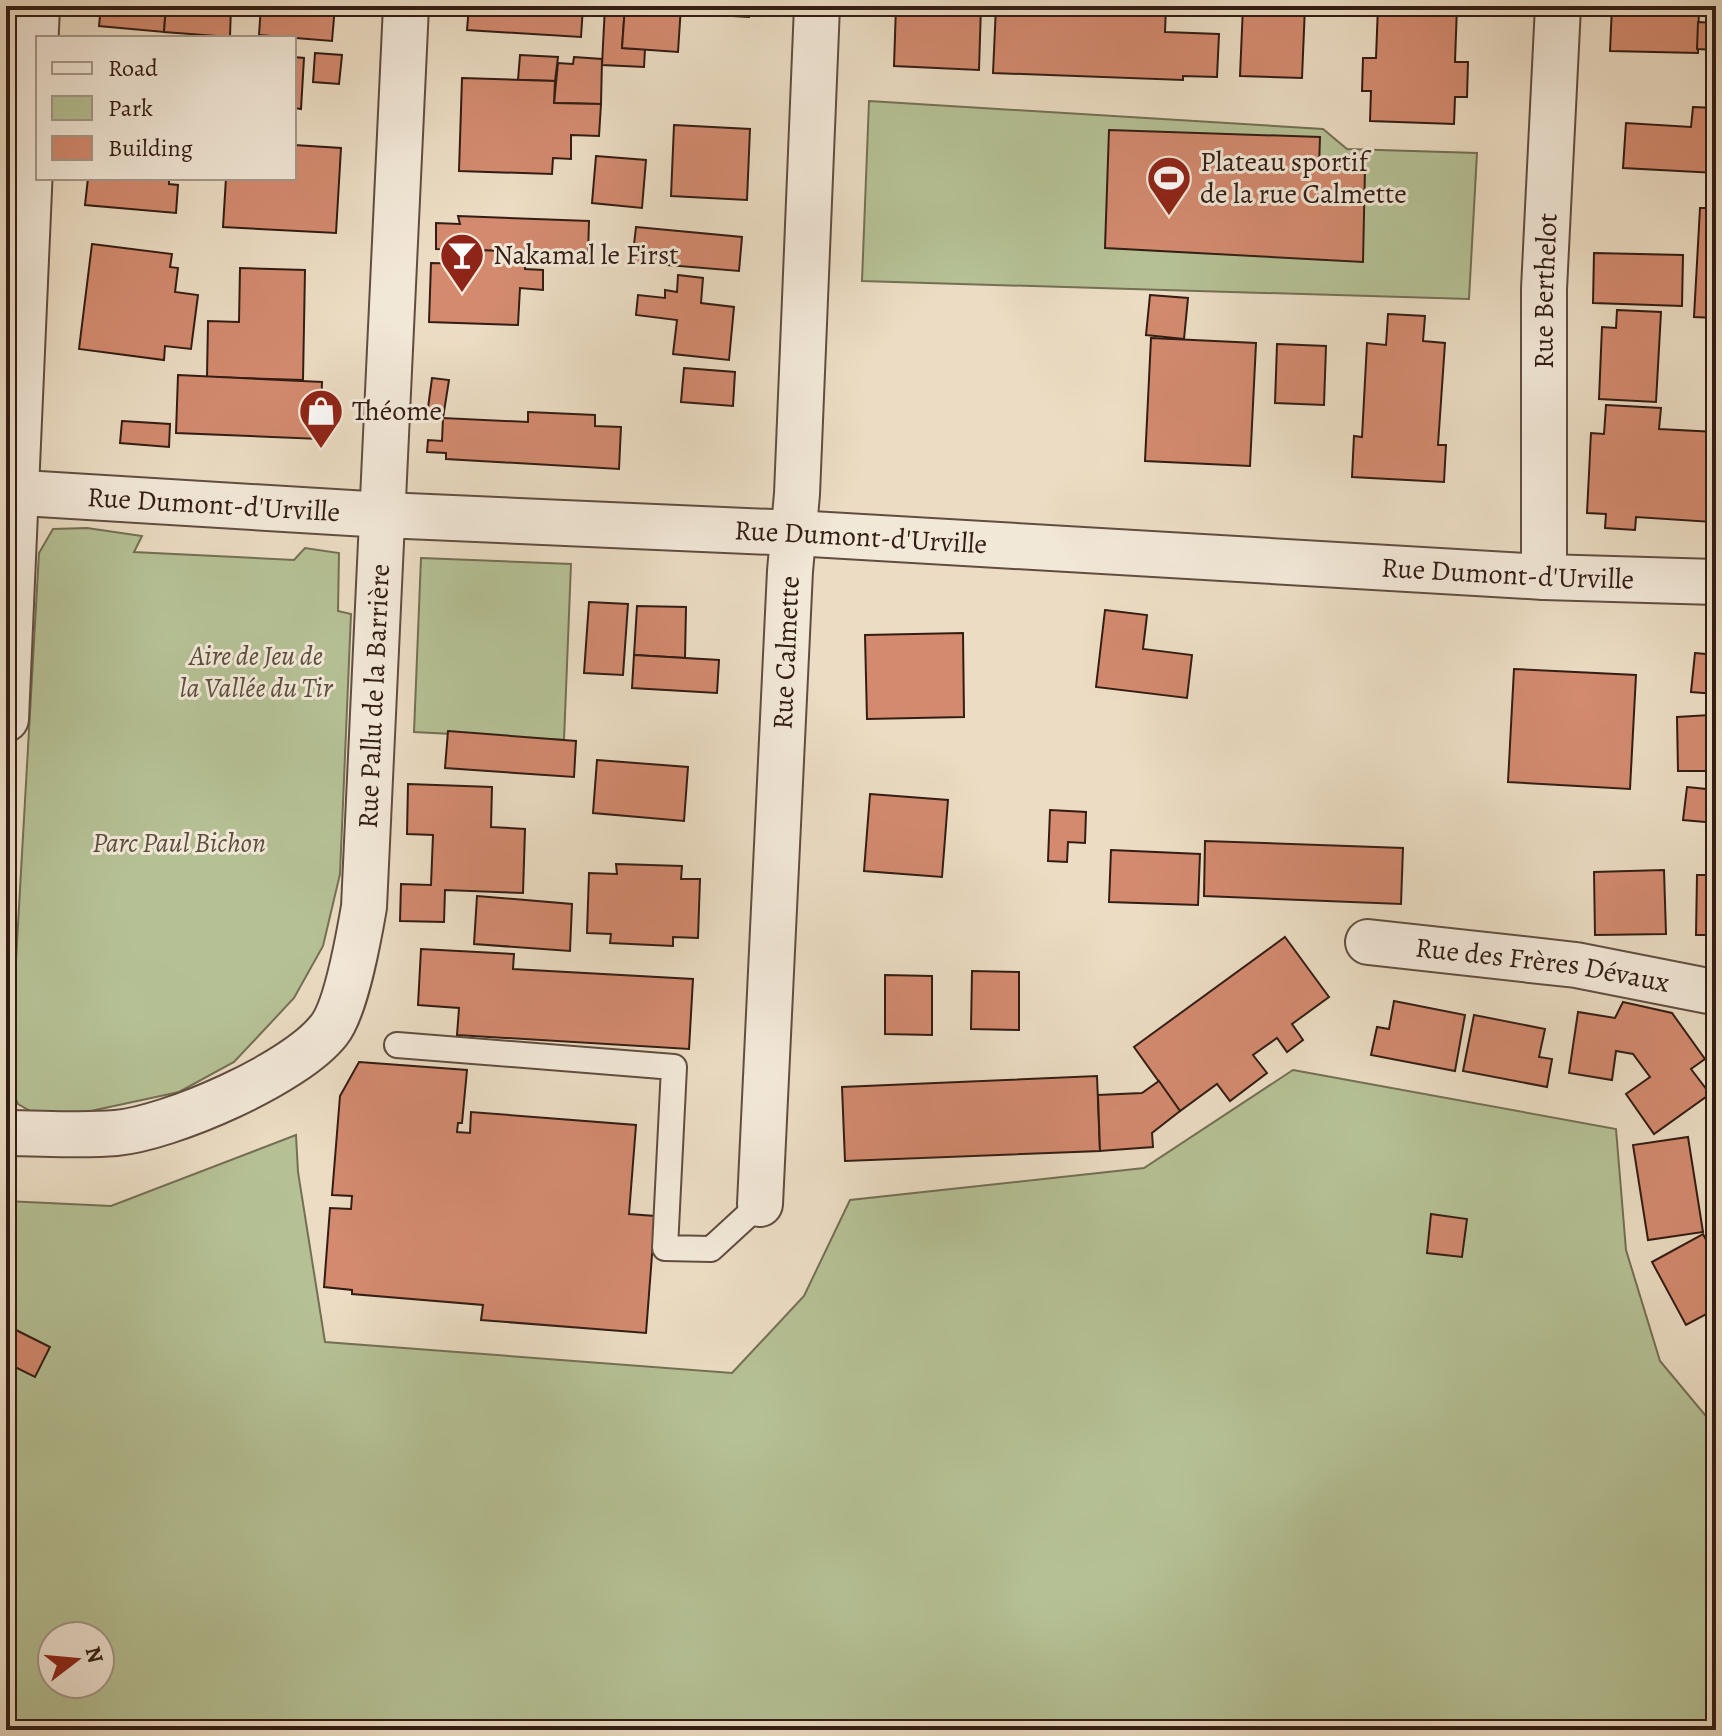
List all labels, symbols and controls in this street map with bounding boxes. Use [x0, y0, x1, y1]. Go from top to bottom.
legend [36, 36, 296, 180]
text: Road [108, 52, 158, 84]
text: Park [108, 92, 153, 124]
text: Building [108, 132, 193, 164]
place label: Plateau sportif de la rue Calmette [1200, 143, 1407, 213]
sports icon: Plateau sportif de la rue Calmette [1145, 154, 1193, 217]
street label: Rue Berthelot [1525, 212, 1567, 369]
bar icon: Nakamal le First [438, 231, 486, 294]
place label: Nakamal le First [493, 236, 679, 274]
shop icon: Théome [297, 387, 345, 450]
place label: Théome [352, 392, 442, 430]
street label: Rue Dumont-d'Urville [86, 478, 341, 531]
street label: Rue Dumont-d'Urville [734, 511, 988, 563]
street label: Rue Dumont-d'Urville [1380, 548, 1635, 599]
street label: Rue Pallu de la Barrière [349, 563, 399, 829]
street label: Rue Calmette [764, 575, 809, 730]
park label: Aire de Jeu de la Vallée du Tir [180, 637, 334, 707]
park label: Parc Paul Bichon [92, 824, 266, 862]
street label: Rue des Frères Dévaux [1413, 928, 1673, 1002]
north arrow [36, 1620, 116, 1700]
text: N [78, 1643, 111, 1667]

